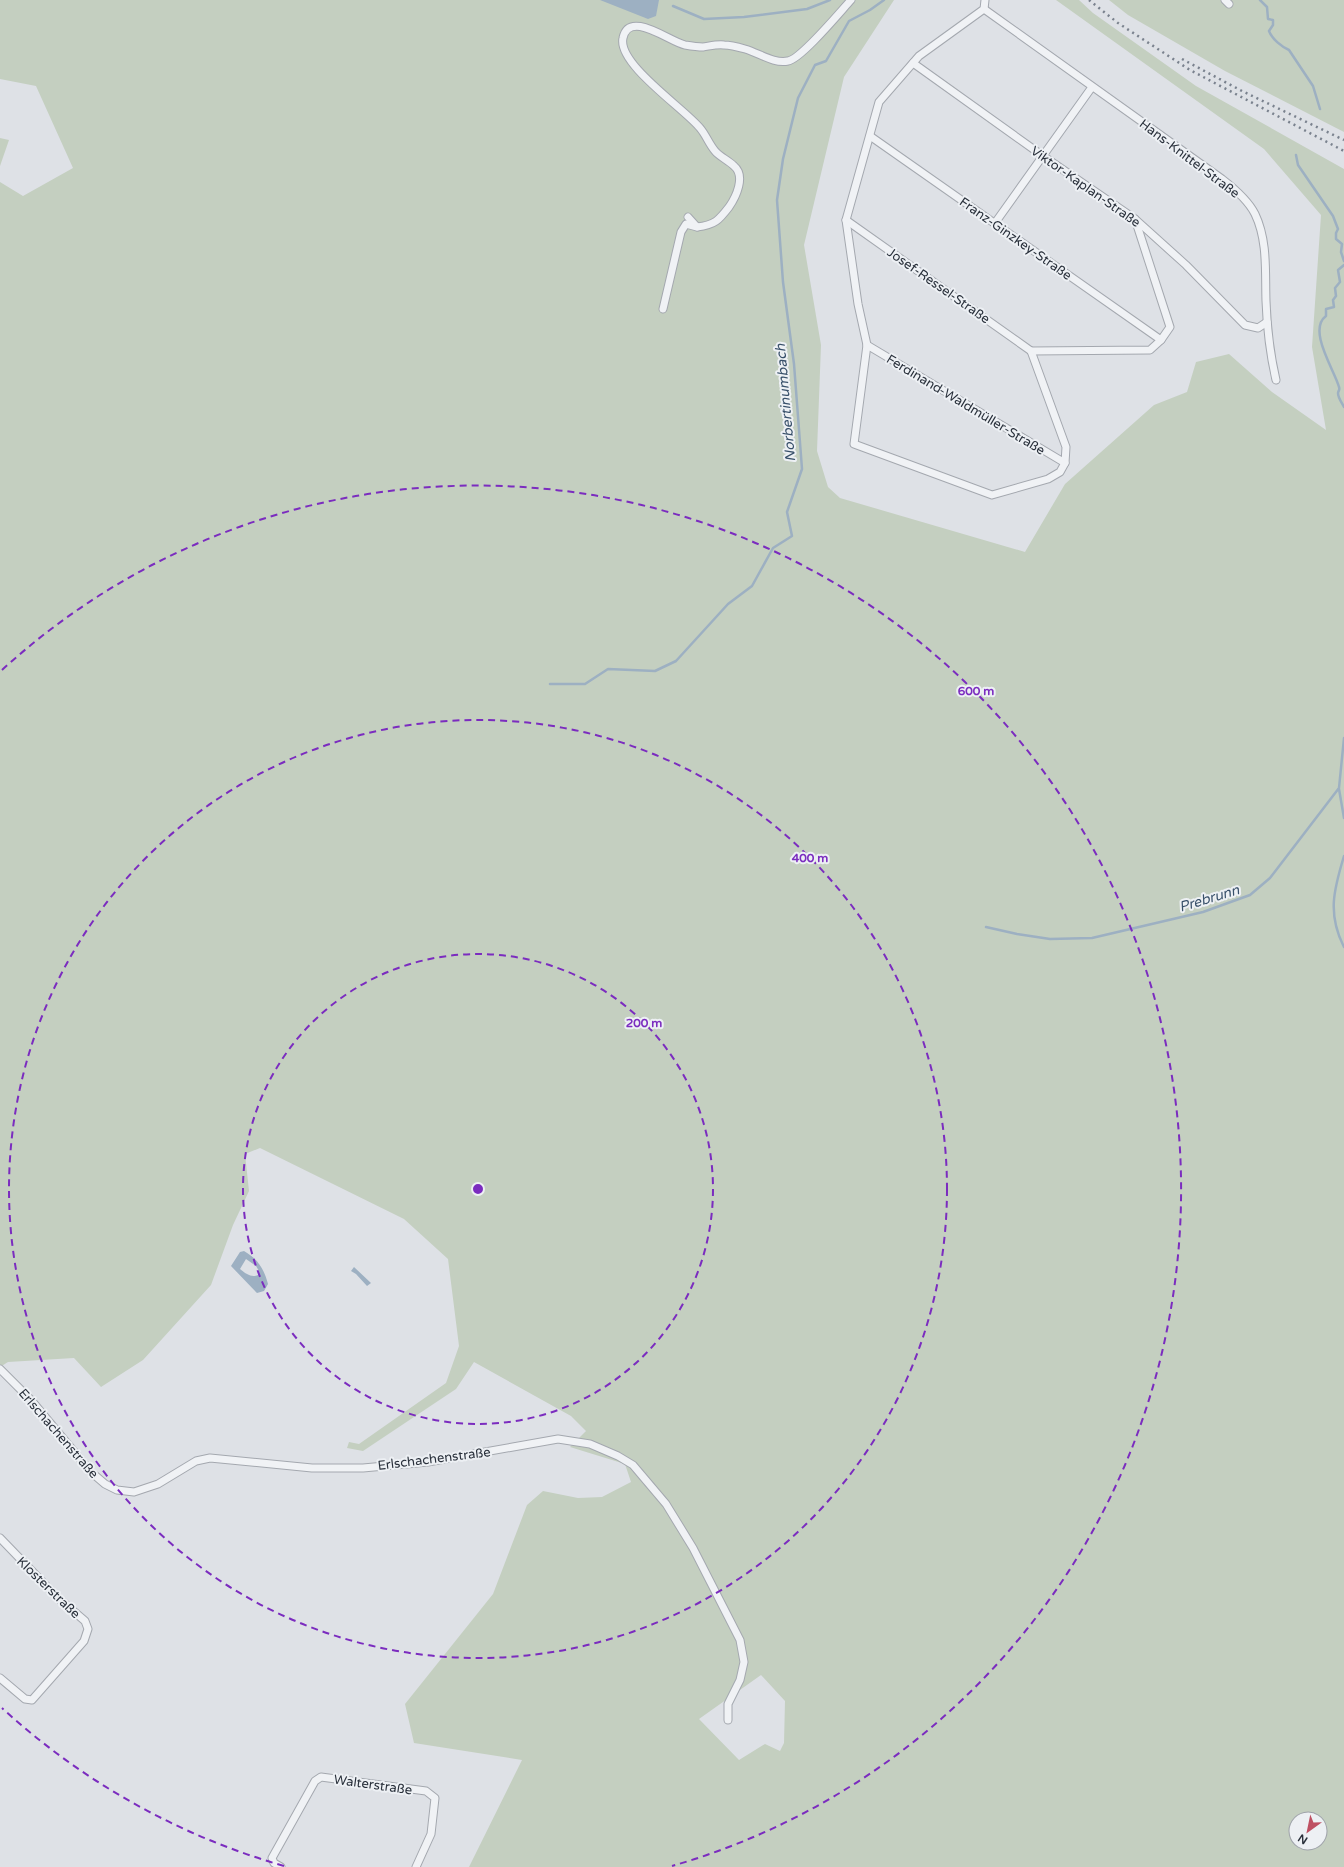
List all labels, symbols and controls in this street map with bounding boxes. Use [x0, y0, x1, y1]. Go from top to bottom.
street label: Hans-Knittel-Straße [1136, 116, 1243, 202]
street label: Viktor-Kaplan-Straße [1027, 143, 1143, 231]
street label: Franz-Ginzkey-Straße [956, 194, 1075, 284]
street label: Josef-Ressel-Straße [884, 244, 993, 327]
water label: Norbertinumbach [772, 343, 799, 463]
street label: Ferdinand-Waldmüller-Straße [883, 351, 1048, 459]
text: 600 m [958, 684, 994, 698]
text: 400 m [792, 851, 828, 865]
water label: Prebrunn [1177, 881, 1242, 916]
text: 200 m [626, 1016, 662, 1030]
centre of rings [471, 1182, 485, 1196]
street label: Erlschachenstraße [15, 1386, 102, 1482]
street label: Erlschachenstraße [377, 1444, 491, 1474]
street label: Klosterstraße [13, 1553, 83, 1622]
street label: Walterstraße [333, 1772, 413, 1798]
north arrow [1288, 1811, 1328, 1851]
text: N [1296, 1831, 1310, 1847]

